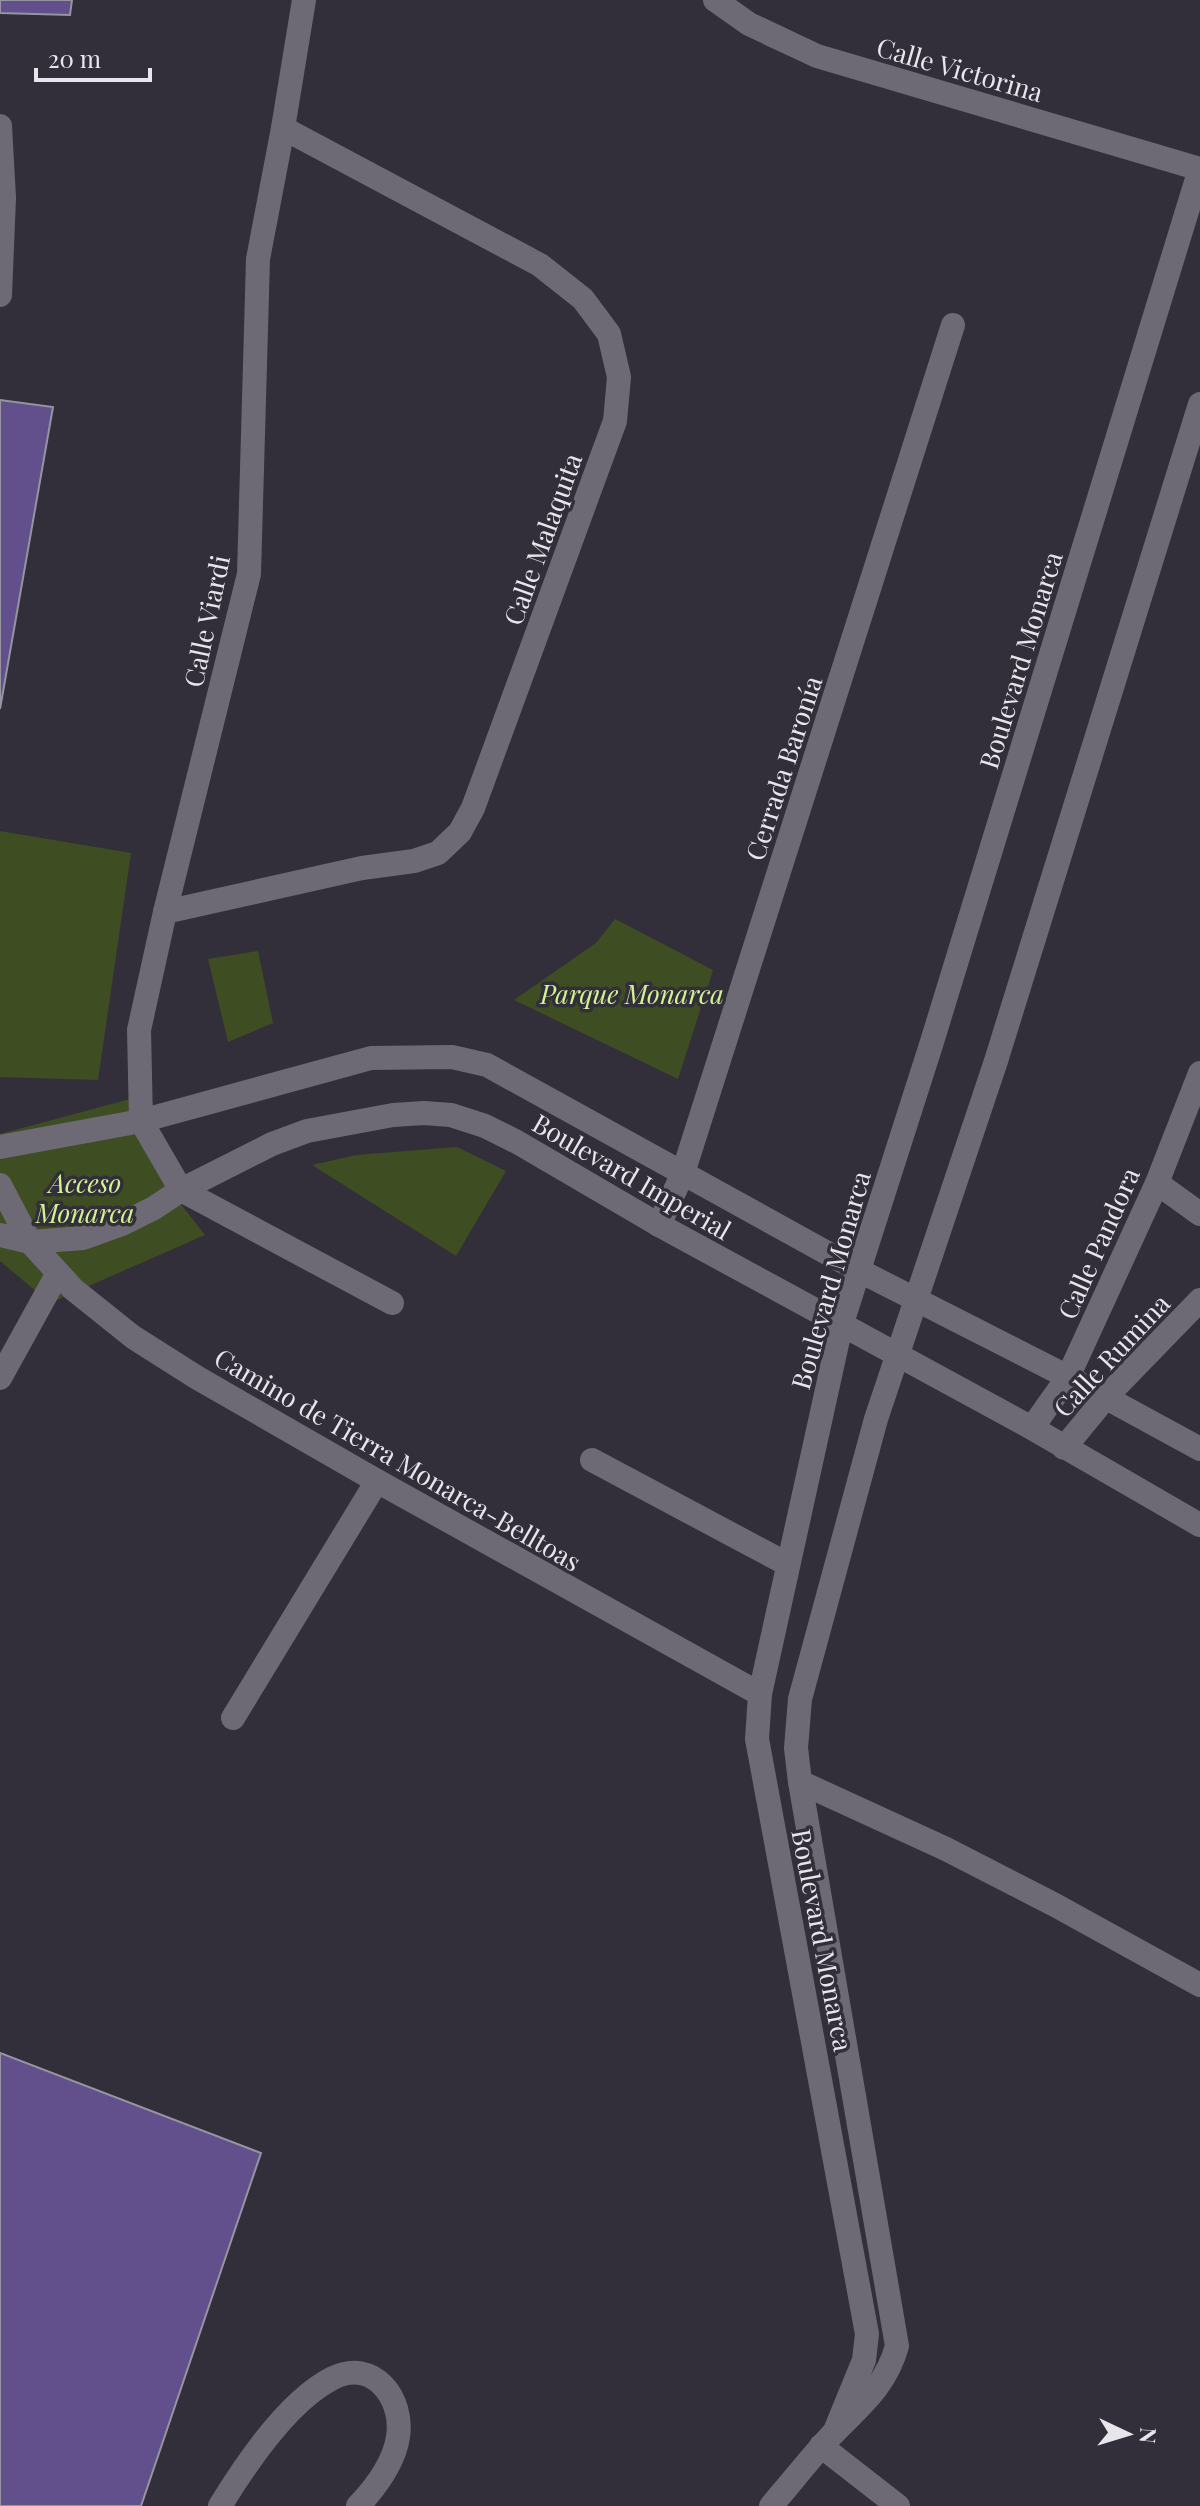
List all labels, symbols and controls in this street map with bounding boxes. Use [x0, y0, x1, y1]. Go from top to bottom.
street label: Calle Victorina [873, 29, 1047, 109]
scale bar [36, 32, 150, 82]
text: 20 m [48, 42, 101, 74]
street label: Calle Malaquita [495, 448, 589, 630]
street label: Boulevard Monarca [970, 547, 1070, 773]
street label: Calle Viardi [175, 551, 237, 690]
street label: Cerrada Baronía [737, 671, 829, 865]
park label: Parque Monarca [539, 976, 724, 1011]
street label: Boulevard Imperial [526, 1105, 738, 1247]
street label: Calle Pandora [1049, 1162, 1147, 1324]
park label: Acceso Monarca [35, 1165, 134, 1230]
street label: Boulevard Monarca [782, 1167, 878, 1393]
street label: Calle Rumina [1045, 1286, 1177, 1424]
street label: Camino de Tierra Monarca-Belltoas [208, 1339, 588, 1579]
street label: Boulevard Monarca [784, 1826, 862, 2054]
north arrow [1088, 2394, 1168, 2474]
text: N [1133, 2426, 1164, 2445]

